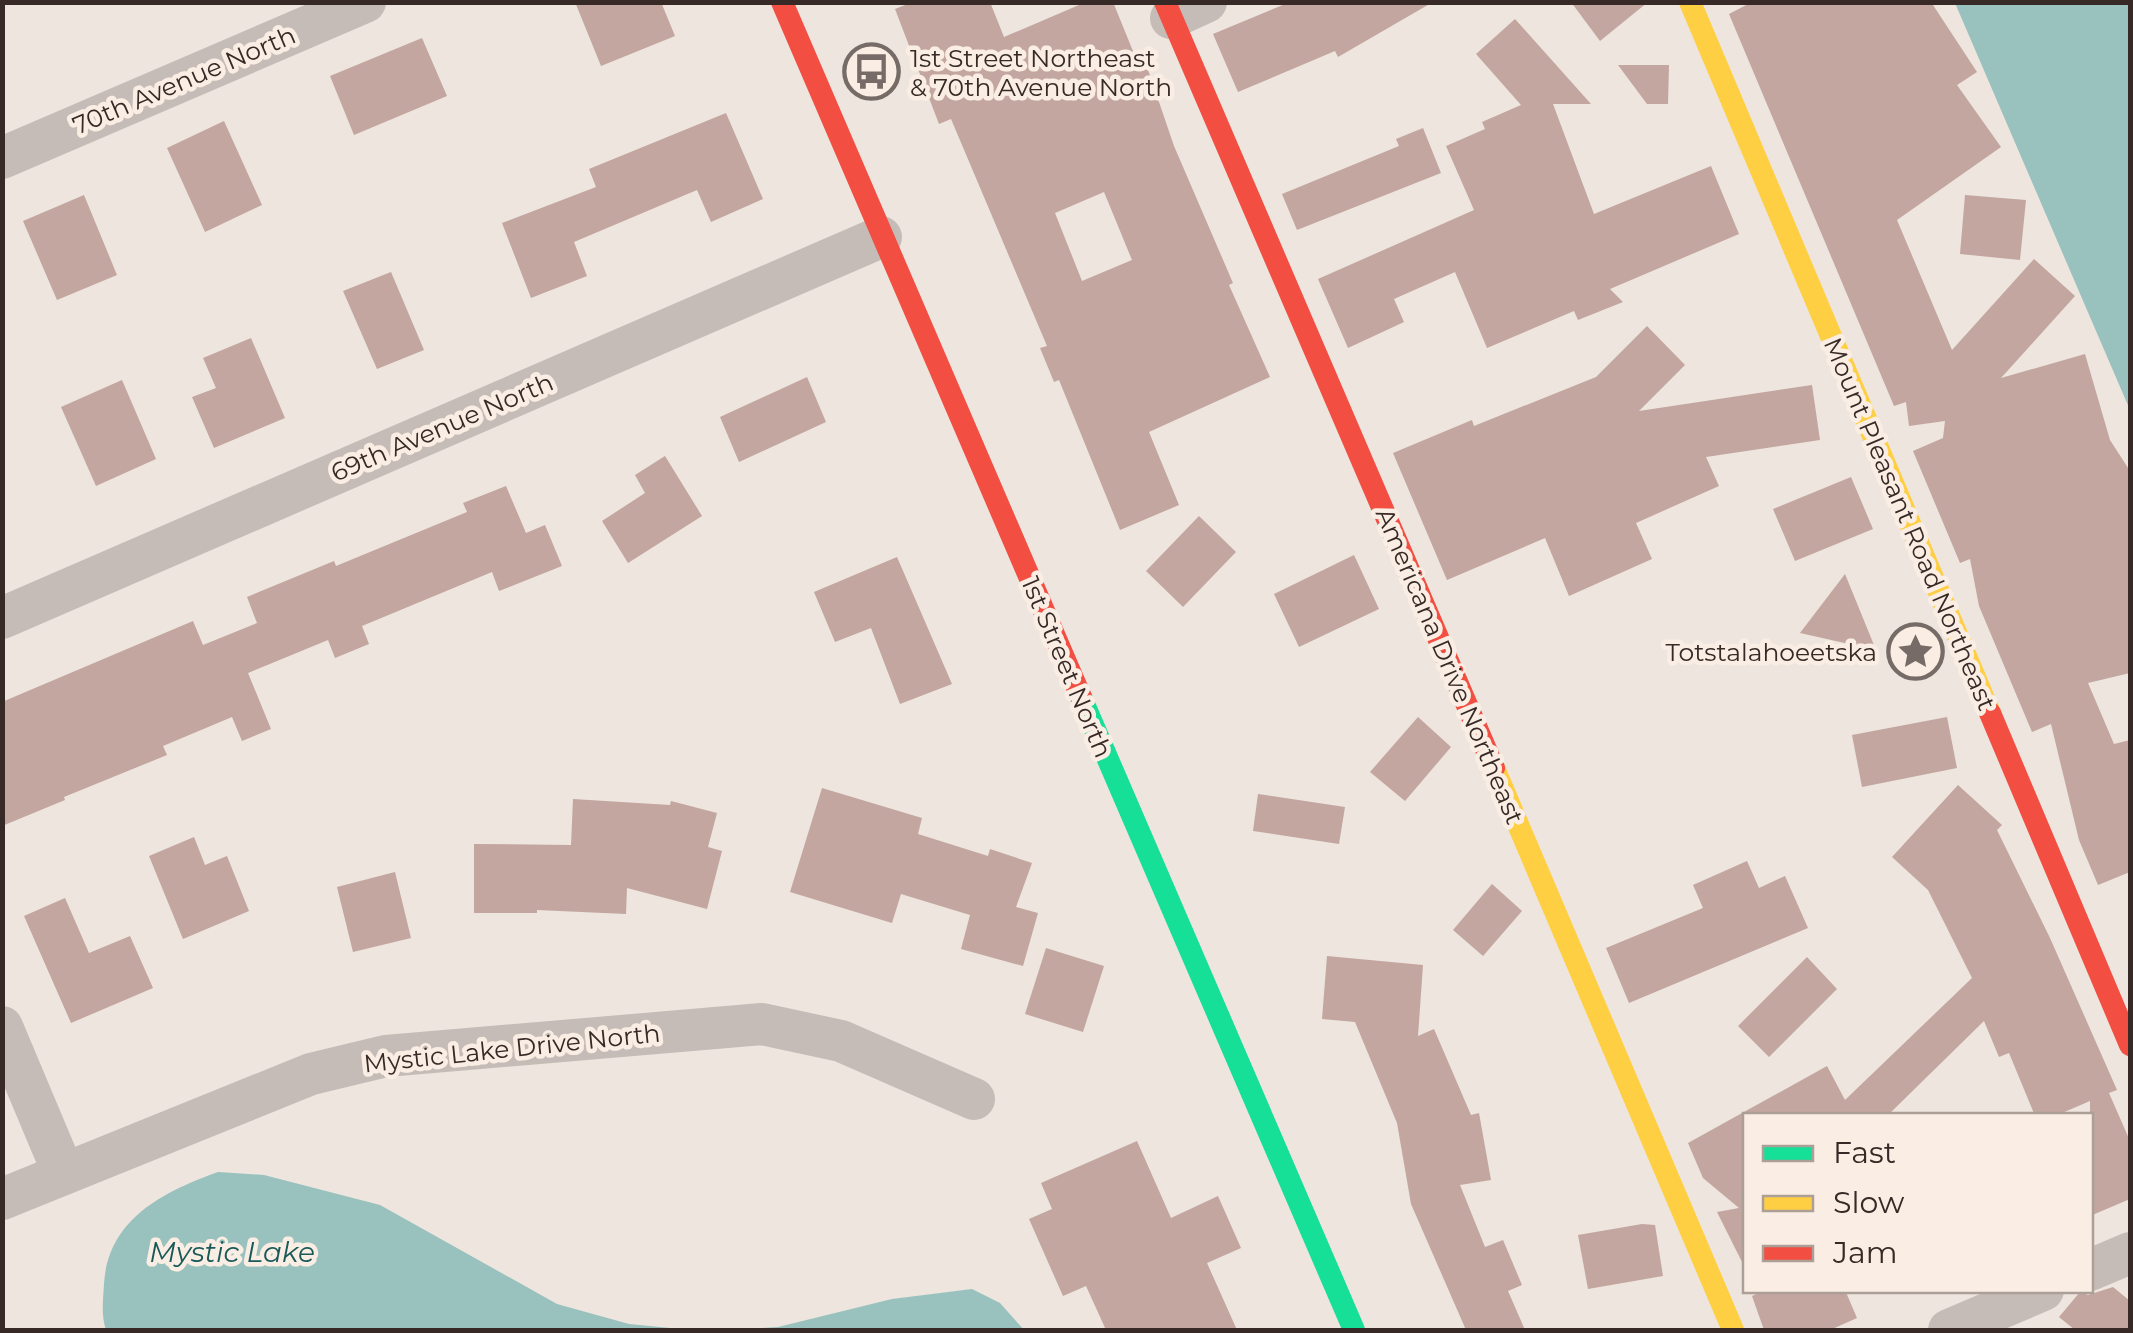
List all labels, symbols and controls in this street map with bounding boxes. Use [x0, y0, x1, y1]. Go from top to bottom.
street label: 70th Avenue North [68, 20, 300, 140]
bus stop icon: 1st Street Northeast & 70th Avenue North [841, 42, 901, 102]
place label: 1st Street Northeast & 70th Avenue North [910, 43, 1172, 102]
street label: Mount Pleasant Road Northeast [1818, 333, 2002, 715]
street label: 69th Avenue North [326, 367, 558, 487]
street label: Americana Drive Northeast [1370, 503, 1530, 829]
street label: 1st Street North [1015, 572, 1119, 762]
place icon: Totstalahoeetska [1886, 622, 1946, 682]
place label: Totstalahoeetska [1666, 637, 1877, 667]
street label: Mystic Lake Drive North [362, 1018, 662, 1078]
legend [1743, 1113, 2093, 1293]
text: Fast [1833, 1134, 1896, 1171]
text: Slow [1833, 1184, 1905, 1221]
text: Jam [1832, 1234, 1898, 1271]
water label: Mystic Lake [149, 1235, 315, 1269]

